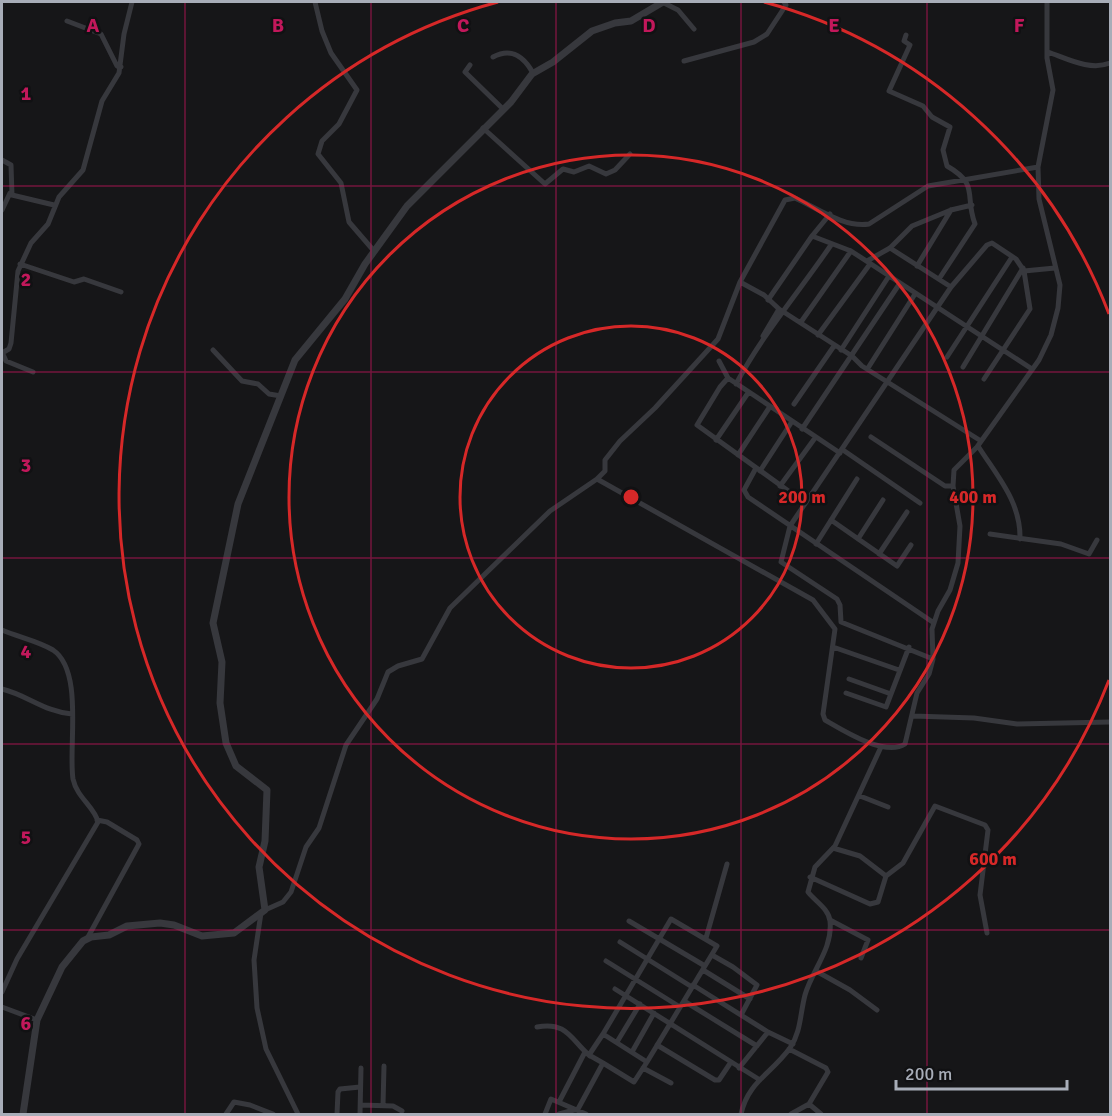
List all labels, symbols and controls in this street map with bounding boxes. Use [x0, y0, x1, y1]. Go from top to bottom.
text: A [87, 13, 100, 38]
text: B [272, 13, 284, 38]
text: C [457, 13, 469, 38]
text: D [642, 13, 656, 38]
text: E [828, 13, 840, 38]
text: F [1014, 13, 1025, 38]
text: 1 [21, 81, 32, 106]
text: 2 [21, 267, 31, 292]
text: 3 [21, 453, 31, 478]
text: 200 m [778, 486, 826, 508]
text: 400 m [949, 486, 997, 508]
centre of rings [621, 487, 641, 507]
text: 4 [21, 639, 32, 664]
text: 5 [21, 825, 31, 850]
text: 600 m [969, 848, 1017, 870]
text: 6 [21, 1011, 32, 1036]
scale bar [896, 1053, 1067, 1091]
text: 200 m [905, 1063, 952, 1085]

